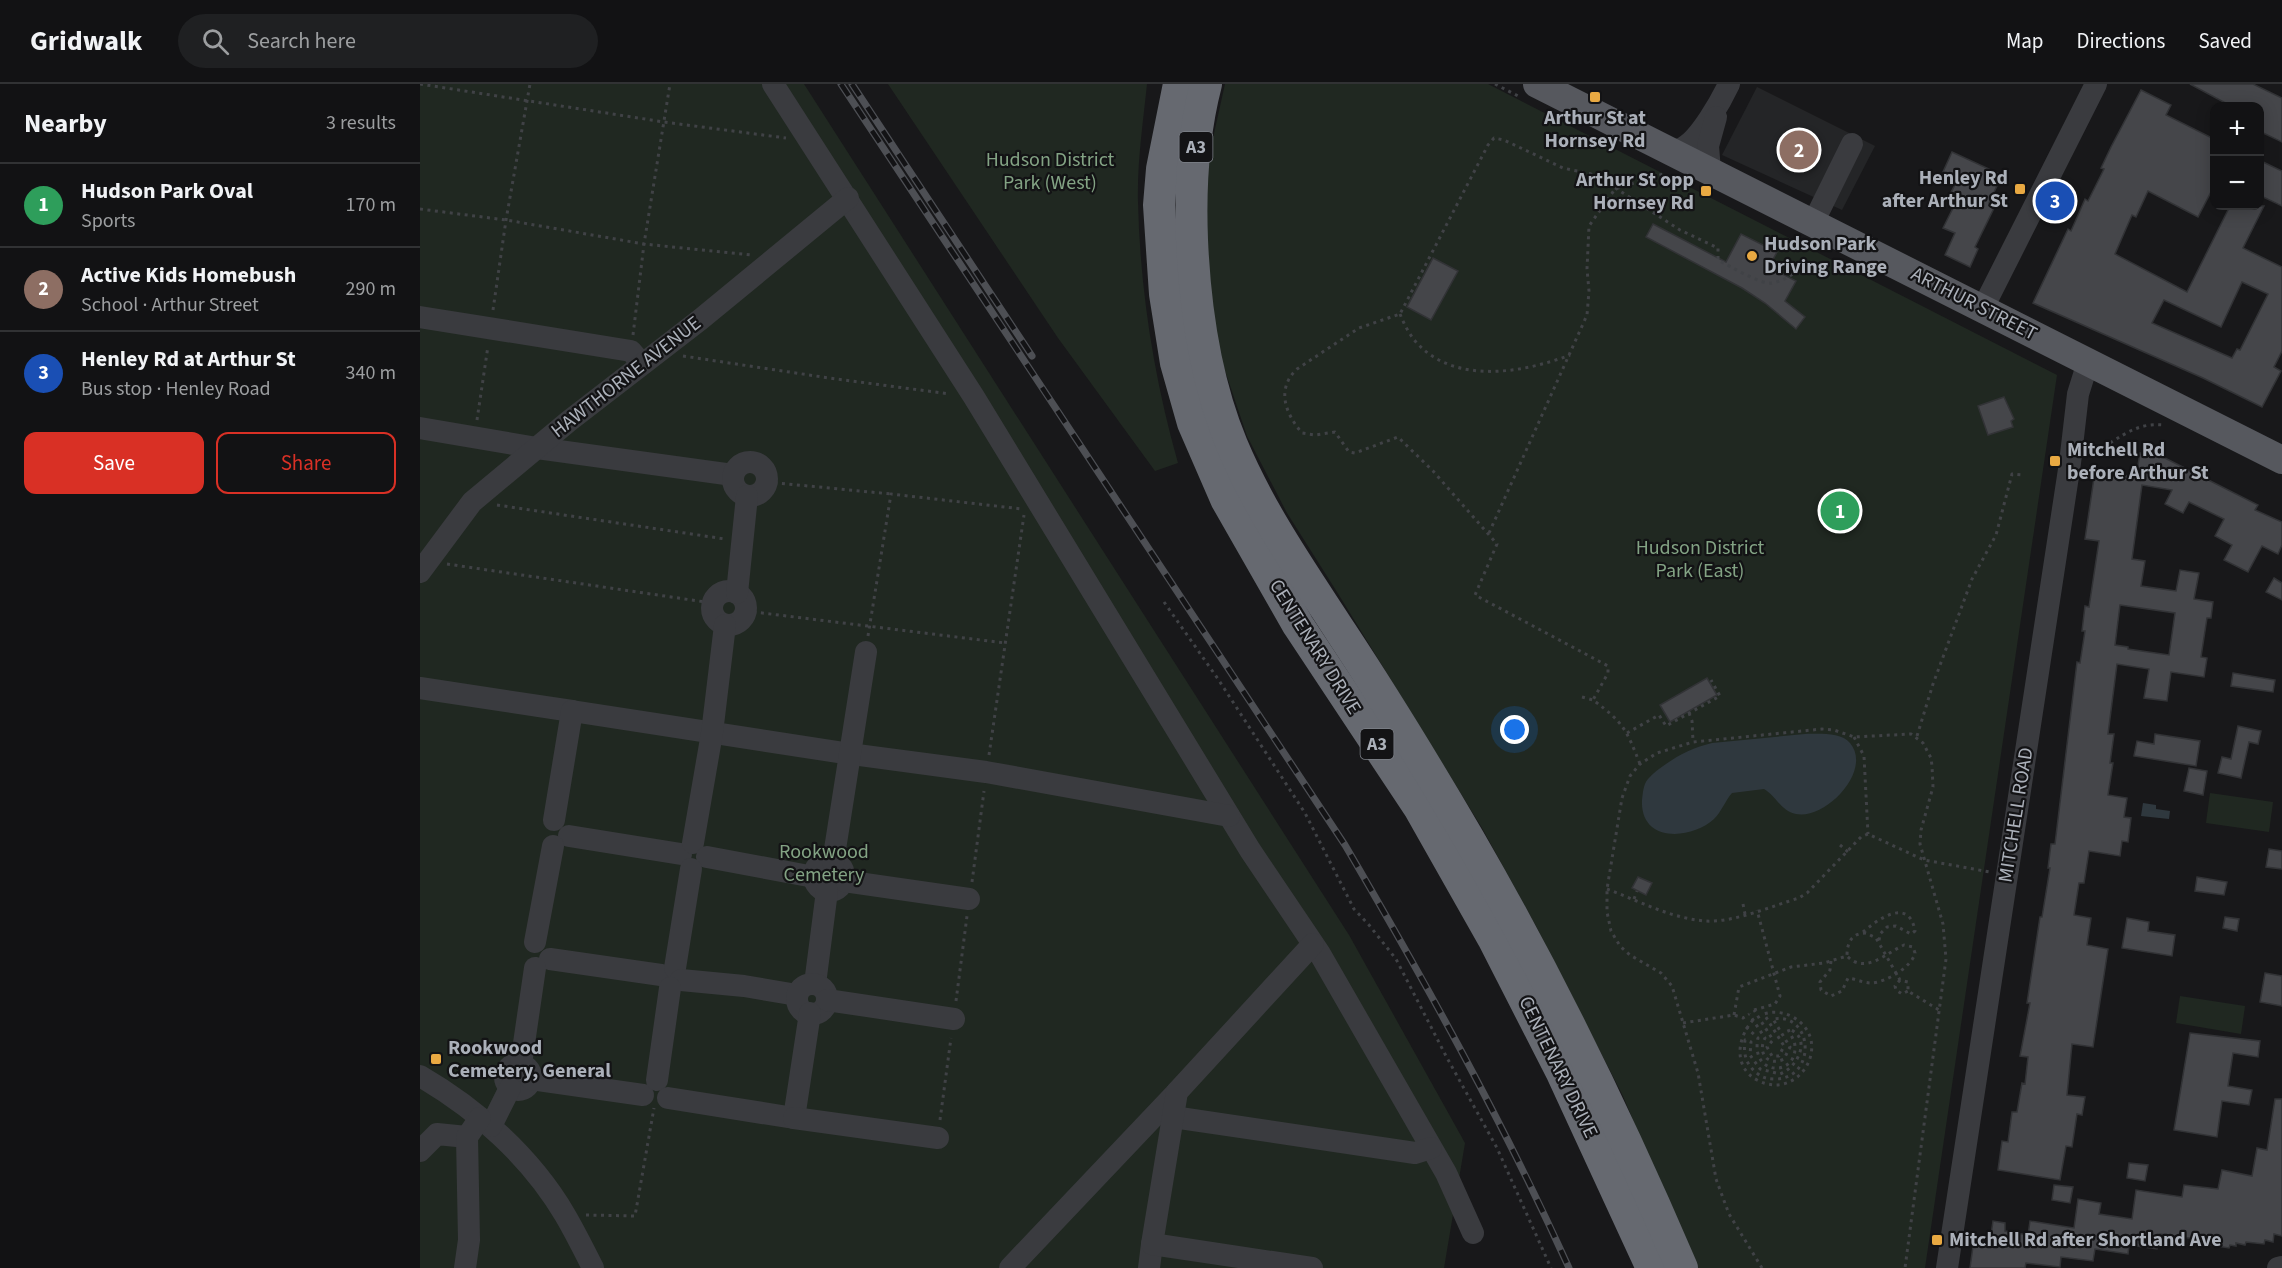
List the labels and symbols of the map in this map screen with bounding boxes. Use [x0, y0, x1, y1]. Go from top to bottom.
marker: Arthur St at Hornsey Rd [1588, 90, 1602, 104]
place label: Arthur St at Hornsey Rd [1543, 104, 1646, 155]
pin: 2 [1780, 128, 1818, 172]
road number: A3 [1180, 132, 1212, 162]
park label: Hudson District Park (West) [986, 146, 1115, 197]
place label: Henley Rd after Arthur St [1882, 164, 2008, 215]
place label: Arthur St opp Hornsey Rd [1575, 166, 1694, 217]
pin: 3 [2036, 178, 2074, 224]
marker: Henley Rd after Arthur St [2013, 182, 2027, 196]
marker: Arthur St opp Hornsey Rd [1699, 184, 1713, 198]
place label: Hudson Park Driving Range [1764, 230, 1887, 281]
marker: Hudson Park Driving Range [1745, 249, 1759, 263]
street label: ARTHUR STREET [1906, 260, 2042, 348]
street label: HAWTHORNE AVENUE [545, 310, 707, 444]
place label: Mitchell Rd before Arthur St [2067, 436, 2209, 487]
marker: Mitchell Rd before Arthur St [2048, 454, 2062, 468]
pin: 1 [1820, 488, 1860, 534]
park label: Hudson District Park (East) [1636, 534, 1765, 585]
street label: CENTENARY DRIVE [1262, 574, 1368, 720]
your location [1500, 715, 1529, 744]
road number: A3 [1360, 729, 1394, 759]
street label: MITCHELL ROAD [1992, 746, 2040, 884]
park label: Rookwood Cemetery [779, 838, 869, 889]
street label: CENTENARY DRIVE [1512, 991, 1604, 1143]
place label: Rookwood Cemetery, General [448, 1034, 611, 1085]
marker: Rookwood Cemetery, General [429, 1052, 443, 1066]
place label: Mitchell Rd after Shortland Ave [1949, 1226, 2222, 1254]
marker: Mitchell Rd after Shortland Ave [1930, 1233, 1944, 1247]

